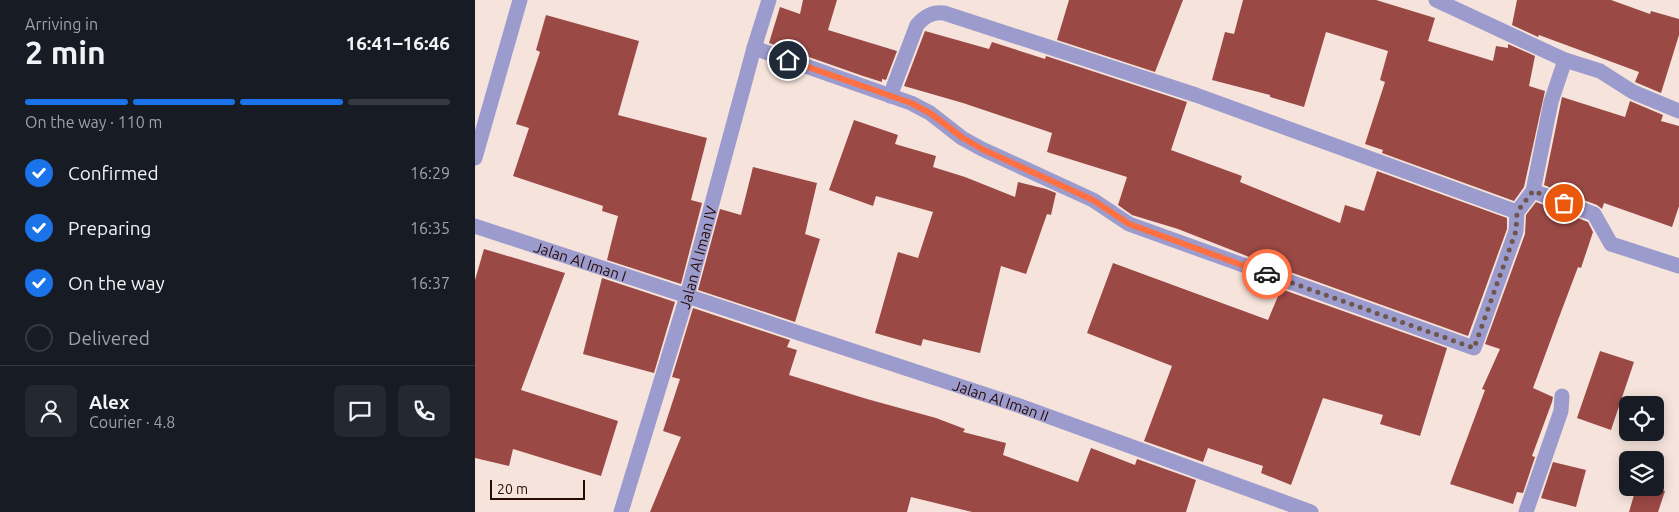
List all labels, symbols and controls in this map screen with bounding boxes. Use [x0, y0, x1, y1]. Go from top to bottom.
text: Arriving in [25, 15, 98, 33]
text: 16:41–16:46 [345, 32, 450, 54]
text: 2 min [25, 34, 106, 70]
pin [767, 39, 809, 81]
icon: home [774, 46, 802, 74]
text: On the way · 110 m [25, 113, 162, 131]
icon: check [25, 159, 53, 187]
text: Confirmed [68, 162, 159, 184]
text: 16:29 [410, 164, 450, 182]
pin [1543, 182, 1585, 224]
icon: bag [1550, 189, 1578, 217]
street label: Jalan Al Iman IV [675, 203, 720, 311]
icon: check [25, 214, 53, 242]
text: Preparing [68, 217, 152, 239]
text: 16:35 [410, 219, 450, 237]
street label: Jalan Al Iman I [532, 238, 629, 284]
courier [1242, 249, 1292, 299]
icon: car [1253, 260, 1281, 288]
icon: check [25, 269, 53, 297]
text: On the way [68, 272, 165, 294]
text: 16:37 [410, 274, 450, 292]
text: Delivered [68, 327, 150, 349]
street label: Jalan Al Iman II [951, 376, 1051, 424]
button: person [25, 385, 77, 437]
button: chat [334, 385, 386, 437]
button: phone [398, 385, 450, 437]
text: Alex [89, 391, 129, 413]
map controls [1619, 396, 1664, 496]
button: locate [1619, 396, 1664, 441]
text: Courier · 4.8 [89, 413, 175, 431]
button: layers [1619, 451, 1664, 496]
scale bar [490, 477, 585, 500]
text: 20 m [497, 481, 528, 497]

